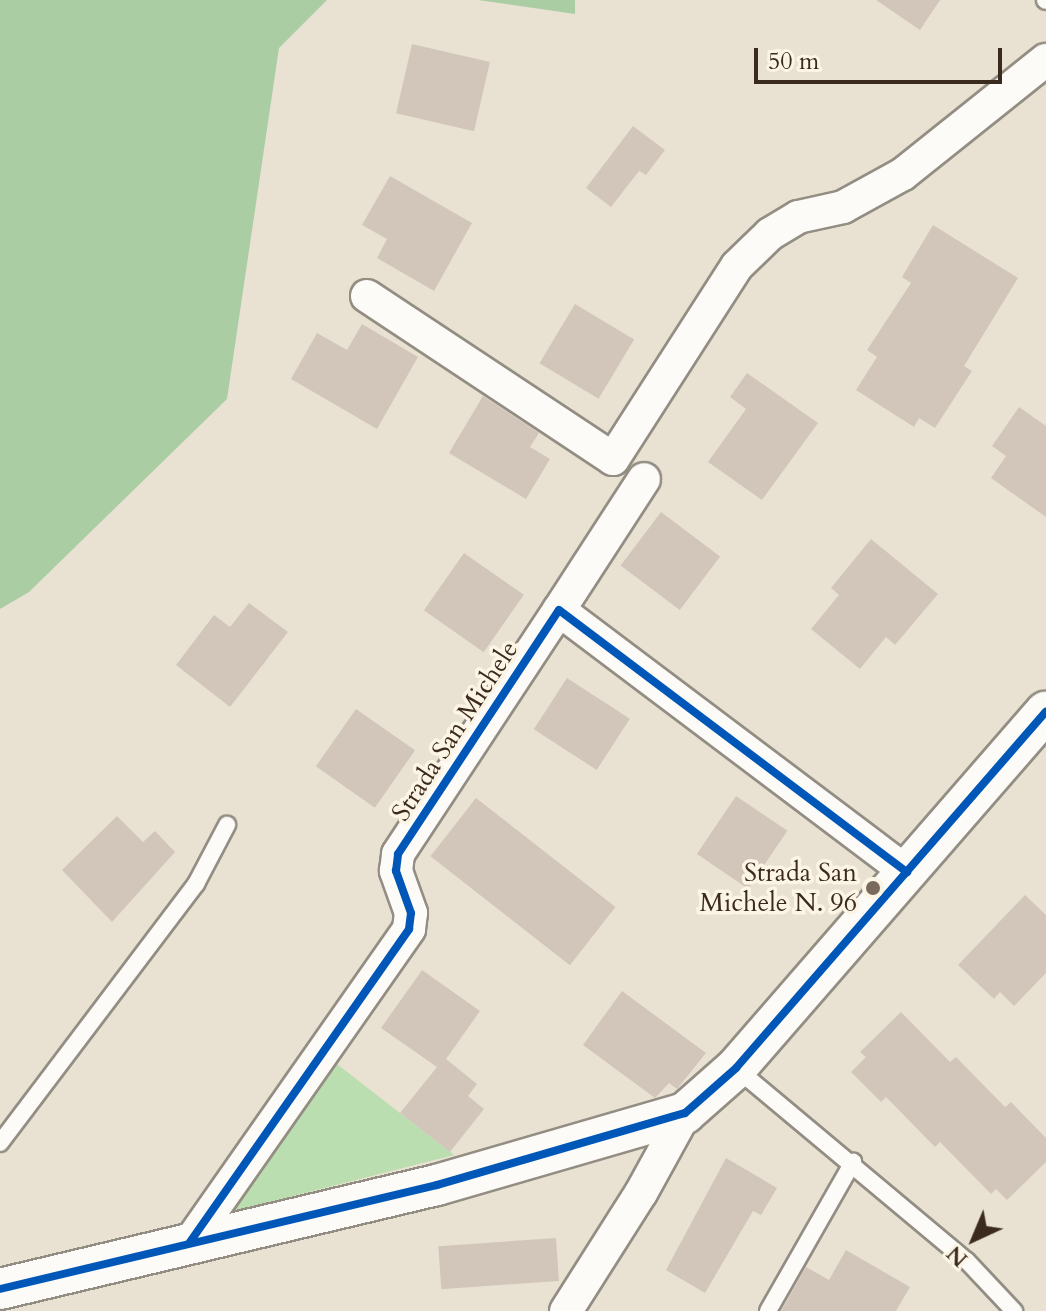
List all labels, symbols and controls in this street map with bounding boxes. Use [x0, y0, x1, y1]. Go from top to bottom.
scale bar [758, 32, 1006, 82]
text: 50 m [768, 45, 819, 78]
street label: Strada San Michele [385, 635, 525, 827]
place label: Strada San Michele N. 96 [699, 857, 857, 918]
marker: Strada San Michele N. 96 [864, 879, 882, 897]
north arrow [934, 1199, 1014, 1279]
text: N [940, 1239, 975, 1274]

